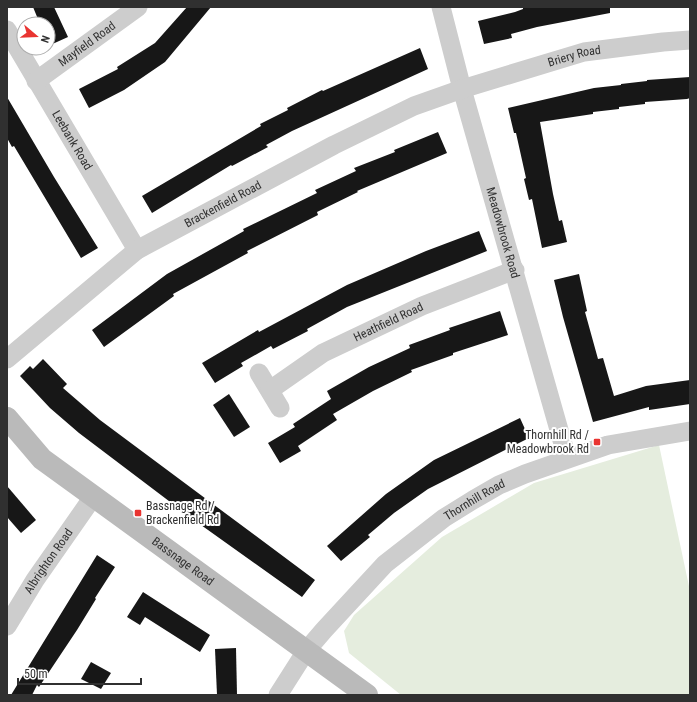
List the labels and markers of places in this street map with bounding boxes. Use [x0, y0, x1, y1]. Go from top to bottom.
place label: Thornhill Rd / Meadowbrook Rd [507, 428, 590, 456]
marker: Thornhill Rd / Meadowbrook Rd [592, 437, 602, 447]
place label: Bassnage Rd / Brackenfield Rd [146, 499, 219, 527]
marker: Bassnage Rd / Brackenfield Rd [133, 508, 143, 518]

